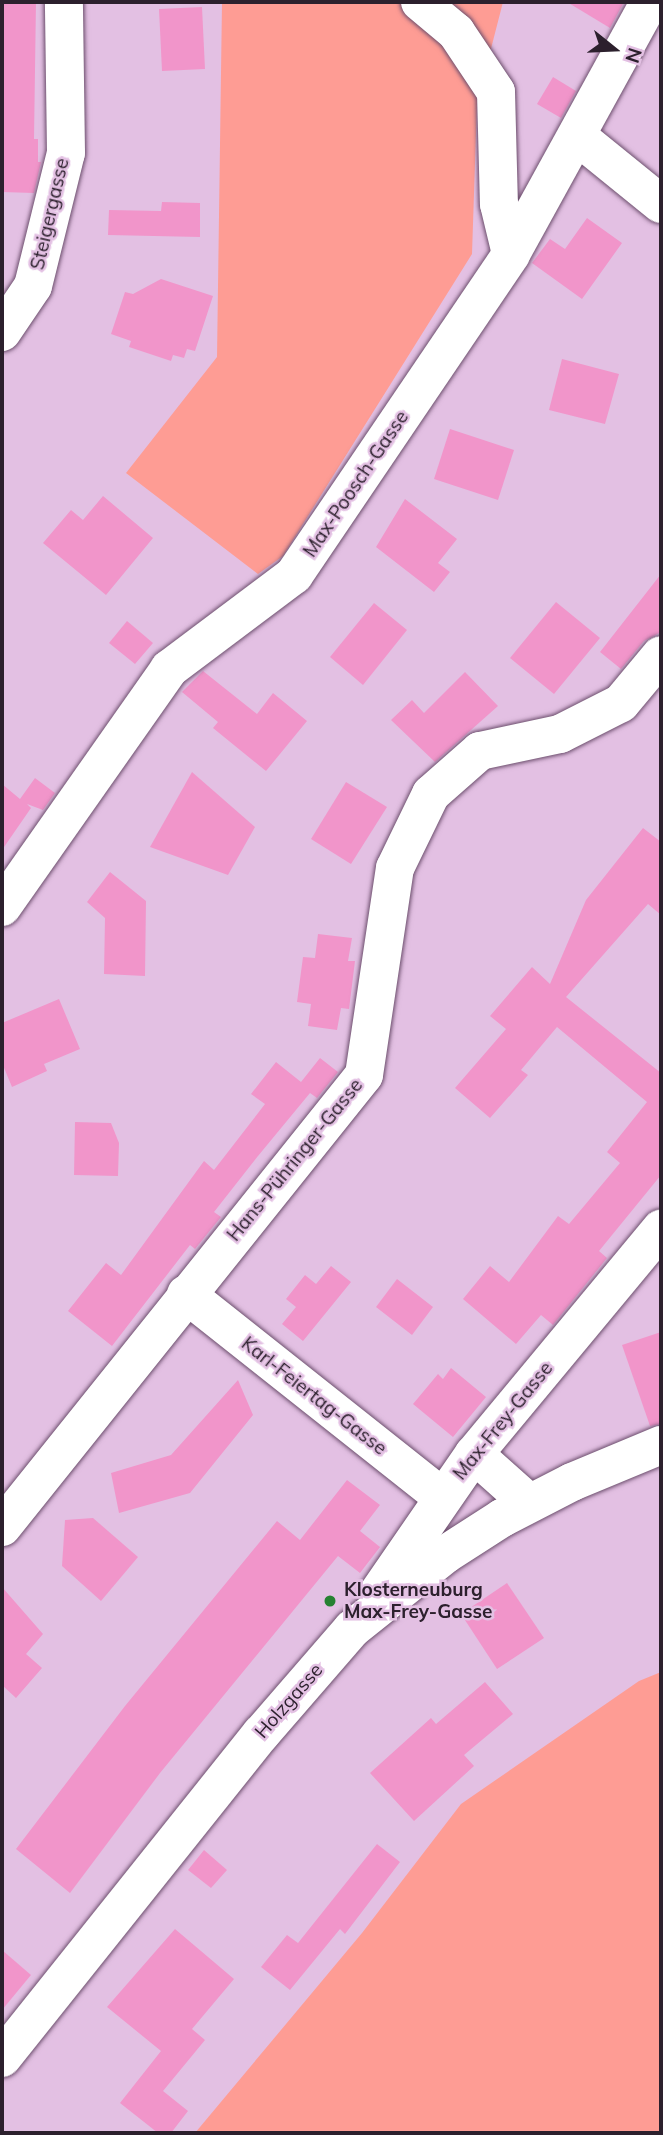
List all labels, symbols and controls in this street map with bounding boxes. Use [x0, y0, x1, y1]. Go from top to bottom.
north arrow [579, 14, 649, 84]
text: N [620, 45, 648, 66]
street label: Steigergasse [26, 156, 74, 272]
street label: Max-Poosch-Gasse [299, 406, 413, 562]
street label: Hans-Pühringer-Gasse [222, 1074, 368, 1246]
street label: Karl-Feiertag-Gasse [237, 1332, 391, 1460]
street label: Max-Frey-Gasse [448, 1357, 558, 1485]
place label: Klosterneuburg Max-Frey-Gasse [344, 1579, 492, 1623]
marker: Klosterneuburg Max-Frey-Gasse [322, 1593, 338, 1609]
street label: Holzgasse [250, 1659, 328, 1743]

